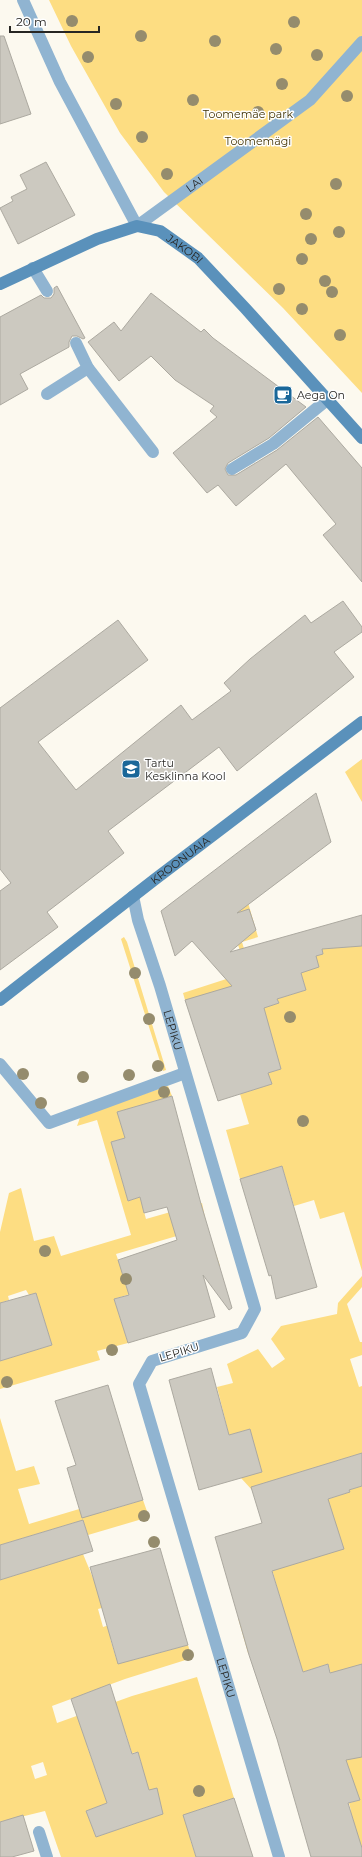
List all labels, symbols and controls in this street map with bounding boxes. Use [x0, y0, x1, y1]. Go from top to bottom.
scale bar [10, 8, 99, 34]
text: 20 m [16, 14, 47, 29]
park label: Toomemäe park [203, 107, 294, 121]
park label: Toomemägi [225, 134, 291, 148]
street label: LAI [183, 173, 206, 195]
street label: JAKOBI [163, 230, 206, 266]
cafe icon: Aega On [272, 384, 294, 406]
place label: Aega On [297, 388, 345, 402]
place label: Tartu Kesklinna Kool [145, 756, 226, 783]
school or university icon: Tartu Kesklinna Kool [120, 758, 142, 780]
street label: KROONUAIA [148, 833, 213, 887]
street label: LEPIKU [160, 1008, 186, 1052]
street label: LEPIKU [157, 1339, 201, 1365]
street label: LEPIKU [213, 1656, 239, 1700]

